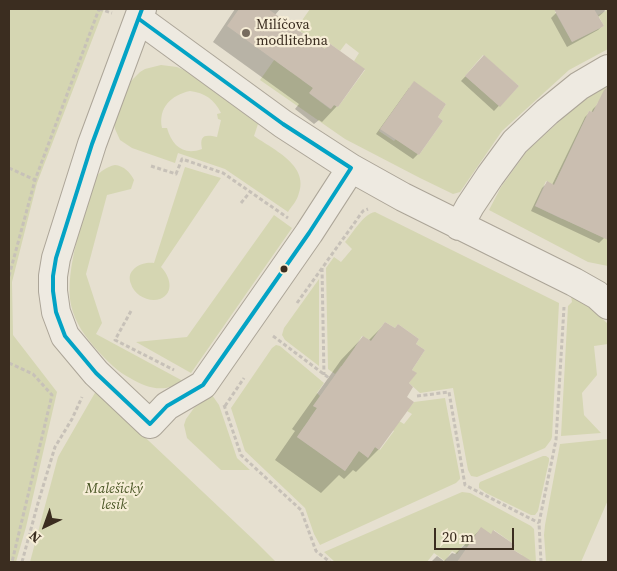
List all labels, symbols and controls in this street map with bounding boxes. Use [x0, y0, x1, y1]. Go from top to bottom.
place label: Milíčova modlitebna [256, 17, 328, 49]
marker: Milíčova modlitebna [240, 27, 252, 39]
unlabelled marker [279, 264, 289, 274]
park label: Malešický lesík [85, 481, 143, 514]
north arrow [20, 501, 70, 551]
scale bar [437, 518, 517, 550]
text: N [24, 526, 45, 548]
text: 20 m [442, 526, 474, 547]

